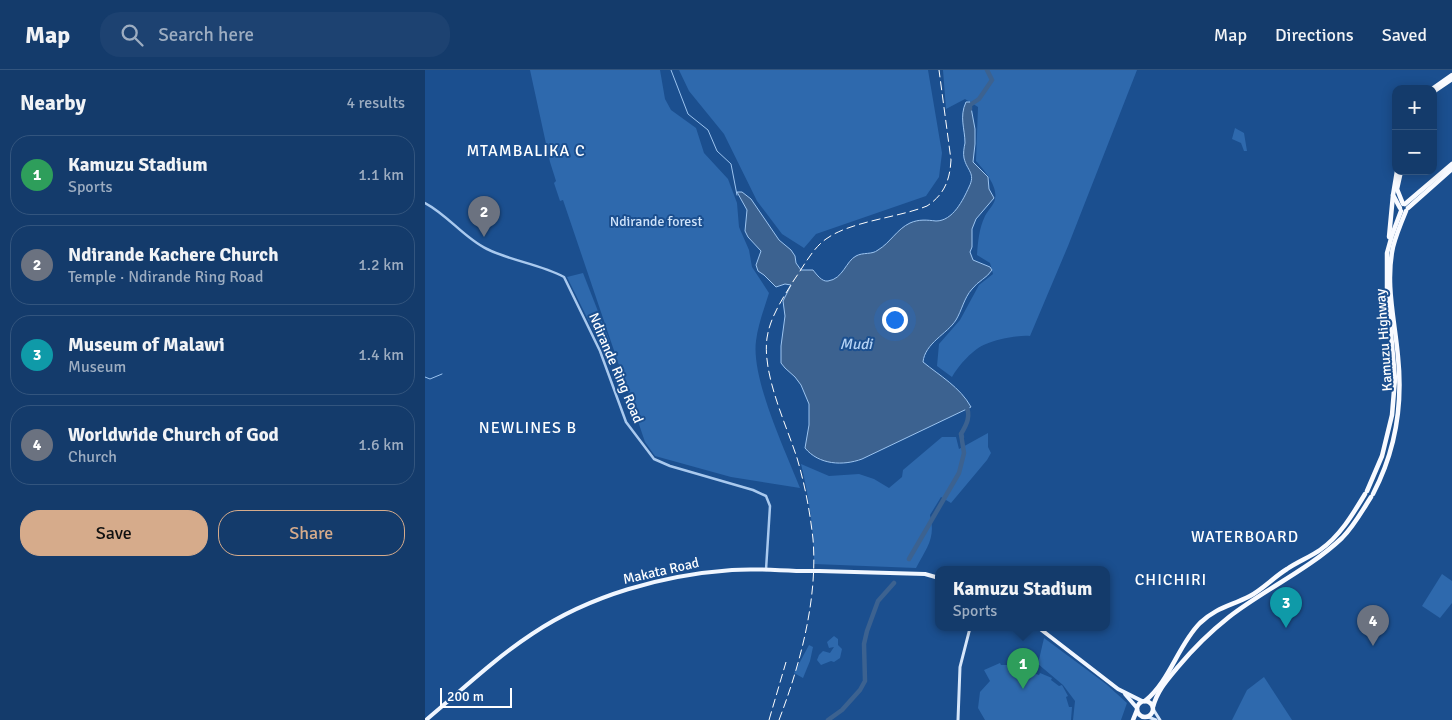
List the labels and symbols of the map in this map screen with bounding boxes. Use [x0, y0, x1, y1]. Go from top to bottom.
district label: MTAMBALIKA C [466, 141, 586, 161]
pin: 2 [468, 196, 500, 237]
park label: Ndirande forest [610, 213, 702, 230]
street label: Kamuzu Highway [1372, 288, 1396, 392]
your location [882, 307, 908, 333]
street label: Ndirande Ring Road [585, 310, 647, 426]
water label: Mudi [840, 335, 874, 353]
district label: NEWLINES B [479, 418, 577, 438]
district label: WATERBOARD [1191, 527, 1299, 547]
street label: Makata Road [621, 554, 701, 588]
district label: CHICHIRI [1135, 570, 1207, 590]
pin: 3 [1270, 587, 1302, 628]
pin: 4 [1357, 605, 1389, 646]
pin: 1 [1007, 648, 1039, 689]
scale bar [440, 685, 513, 708]

